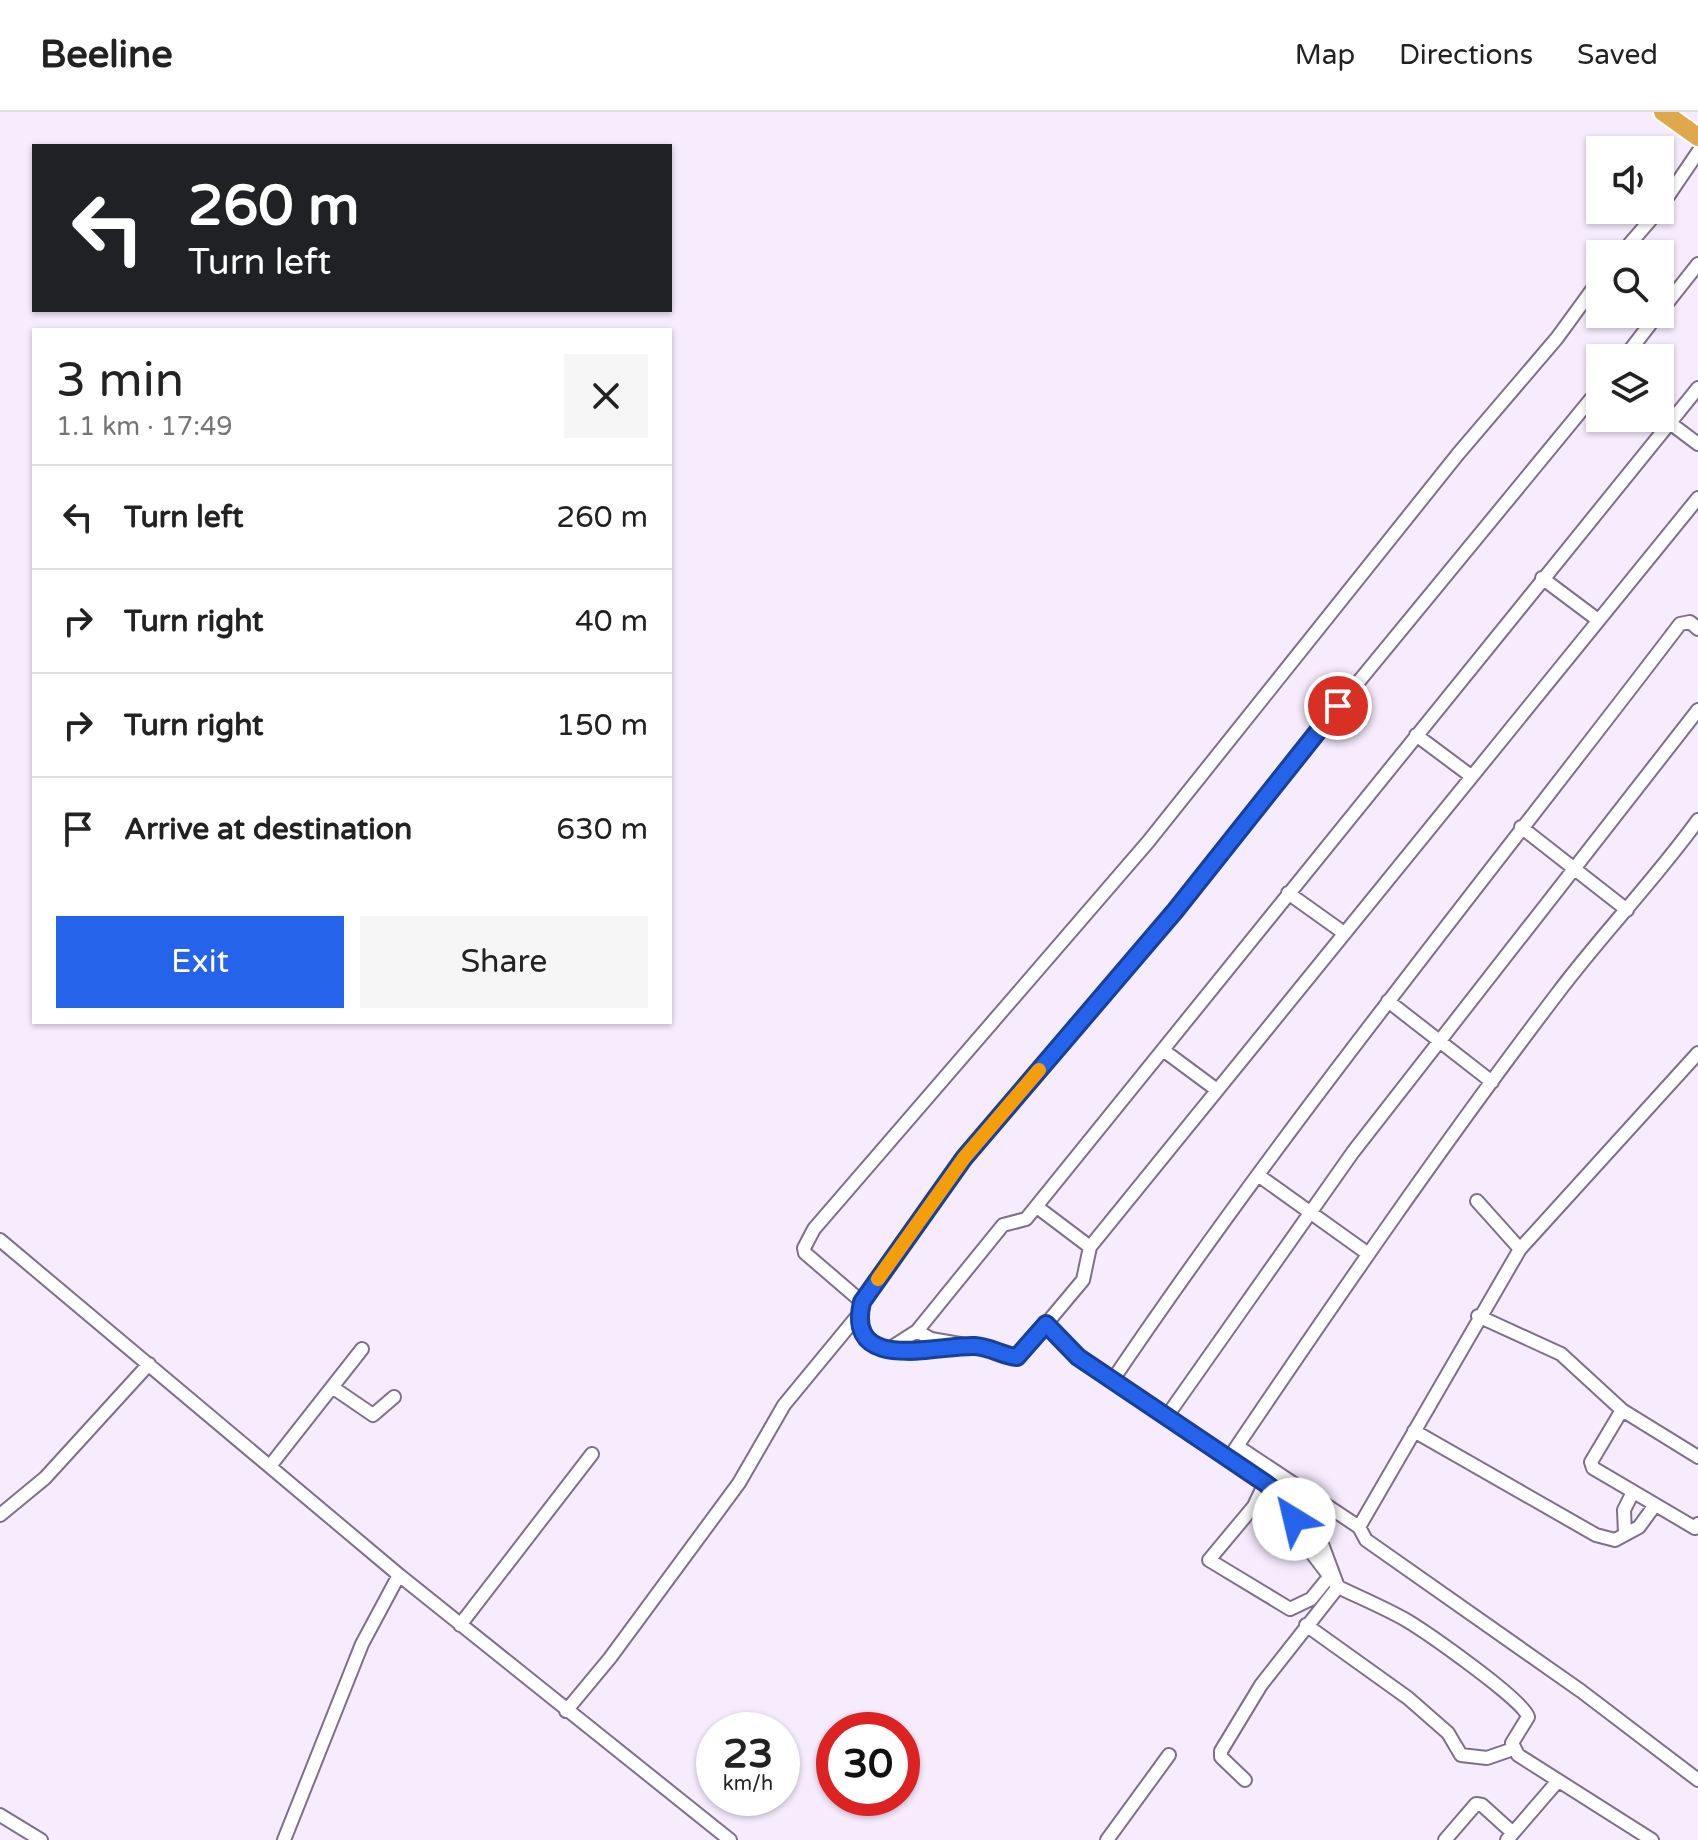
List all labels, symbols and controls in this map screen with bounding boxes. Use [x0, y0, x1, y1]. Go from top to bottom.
text: Beeline [40, 32, 173, 78]
text: Map [1295, 38, 1355, 72]
text: Directions [1399, 38, 1533, 72]
text: Saved [1577, 38, 1658, 72]
map controls [1586, 136, 1674, 432]
button: sound [1586, 136, 1674, 224]
text: 260 m [188, 173, 359, 240]
icon: left [56, 176, 160, 280]
button: search [1586, 240, 1674, 328]
text: Turn left [188, 241, 331, 284]
button: layers [1586, 344, 1674, 432]
text: 3 min [56, 352, 184, 410]
button: close [564, 354, 648, 438]
text: 1.1 km · 17:49 [56, 411, 233, 442]
icon: left [56, 495, 100, 539]
text: Turn left [124, 499, 243, 536]
text: 260 m [556, 499, 648, 536]
icon: right [56, 599, 100, 643]
text: Turn right [124, 603, 264, 640]
text: 40 m [575, 603, 648, 640]
pin [1304, 672, 1372, 740]
icon: arrive [1316, 684, 1360, 728]
icon: right [56, 703, 100, 747]
text: Turn right [124, 707, 264, 744]
text: 150 m [556, 707, 648, 744]
icon: arrive [56, 807, 100, 851]
text: Arrive at destination [124, 811, 412, 848]
text: 630 m [556, 811, 648, 848]
button: Exit [56, 916, 344, 1008]
button: Share [360, 916, 648, 1008]
position arrow [1252, 1477, 1336, 1561]
speed limit sign: 30 [816, 1712, 920, 1816]
text: 23 [723, 1730, 773, 1778]
text: km/h [723, 1772, 773, 1796]

